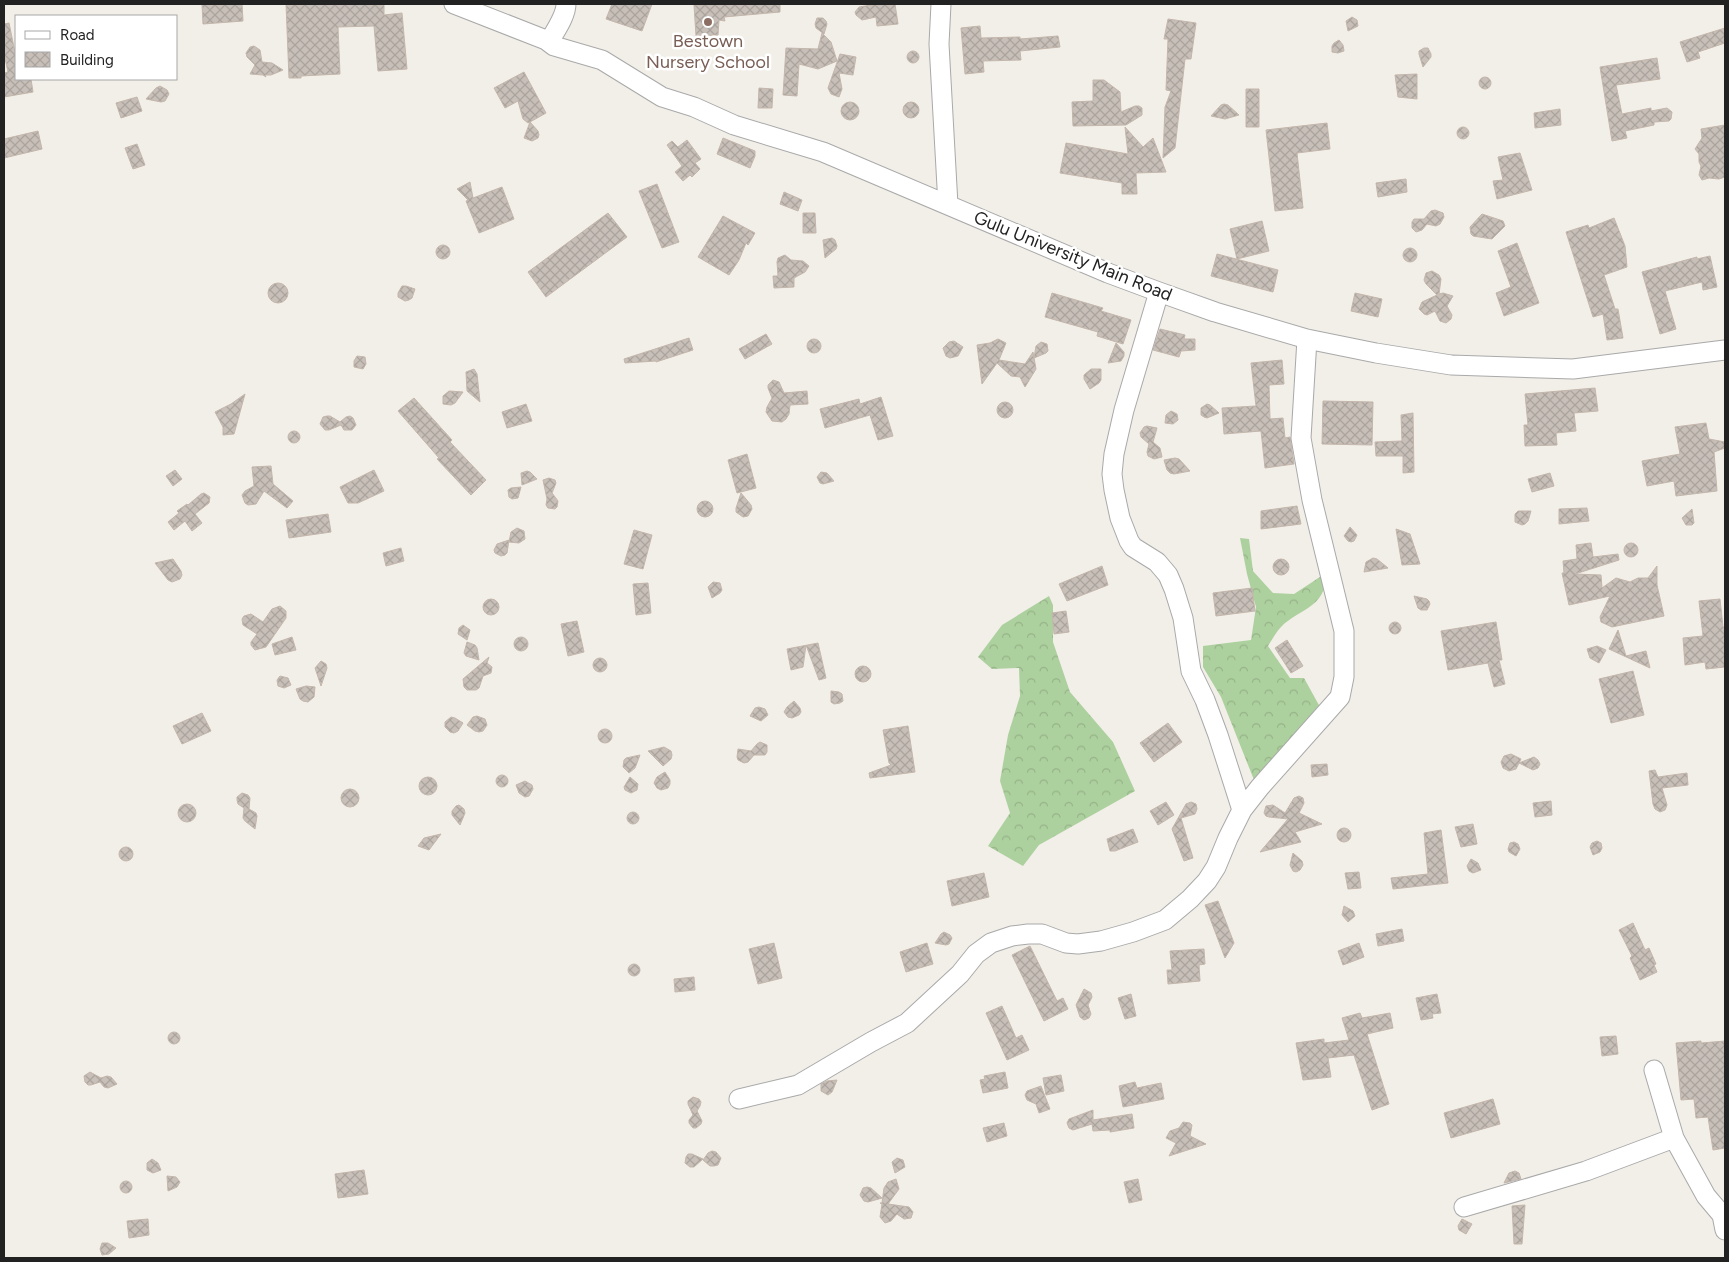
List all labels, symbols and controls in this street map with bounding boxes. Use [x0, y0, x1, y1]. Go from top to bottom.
legend [15, 15, 178, 80]
marker: Bestown Nursery School [702, 16, 714, 28]
text: Road [60, 26, 95, 44]
place label: Bestown Nursery School [646, 30, 770, 73]
text: Building [60, 51, 114, 69]
street label: Gulu University Main Road [971, 206, 1175, 306]

